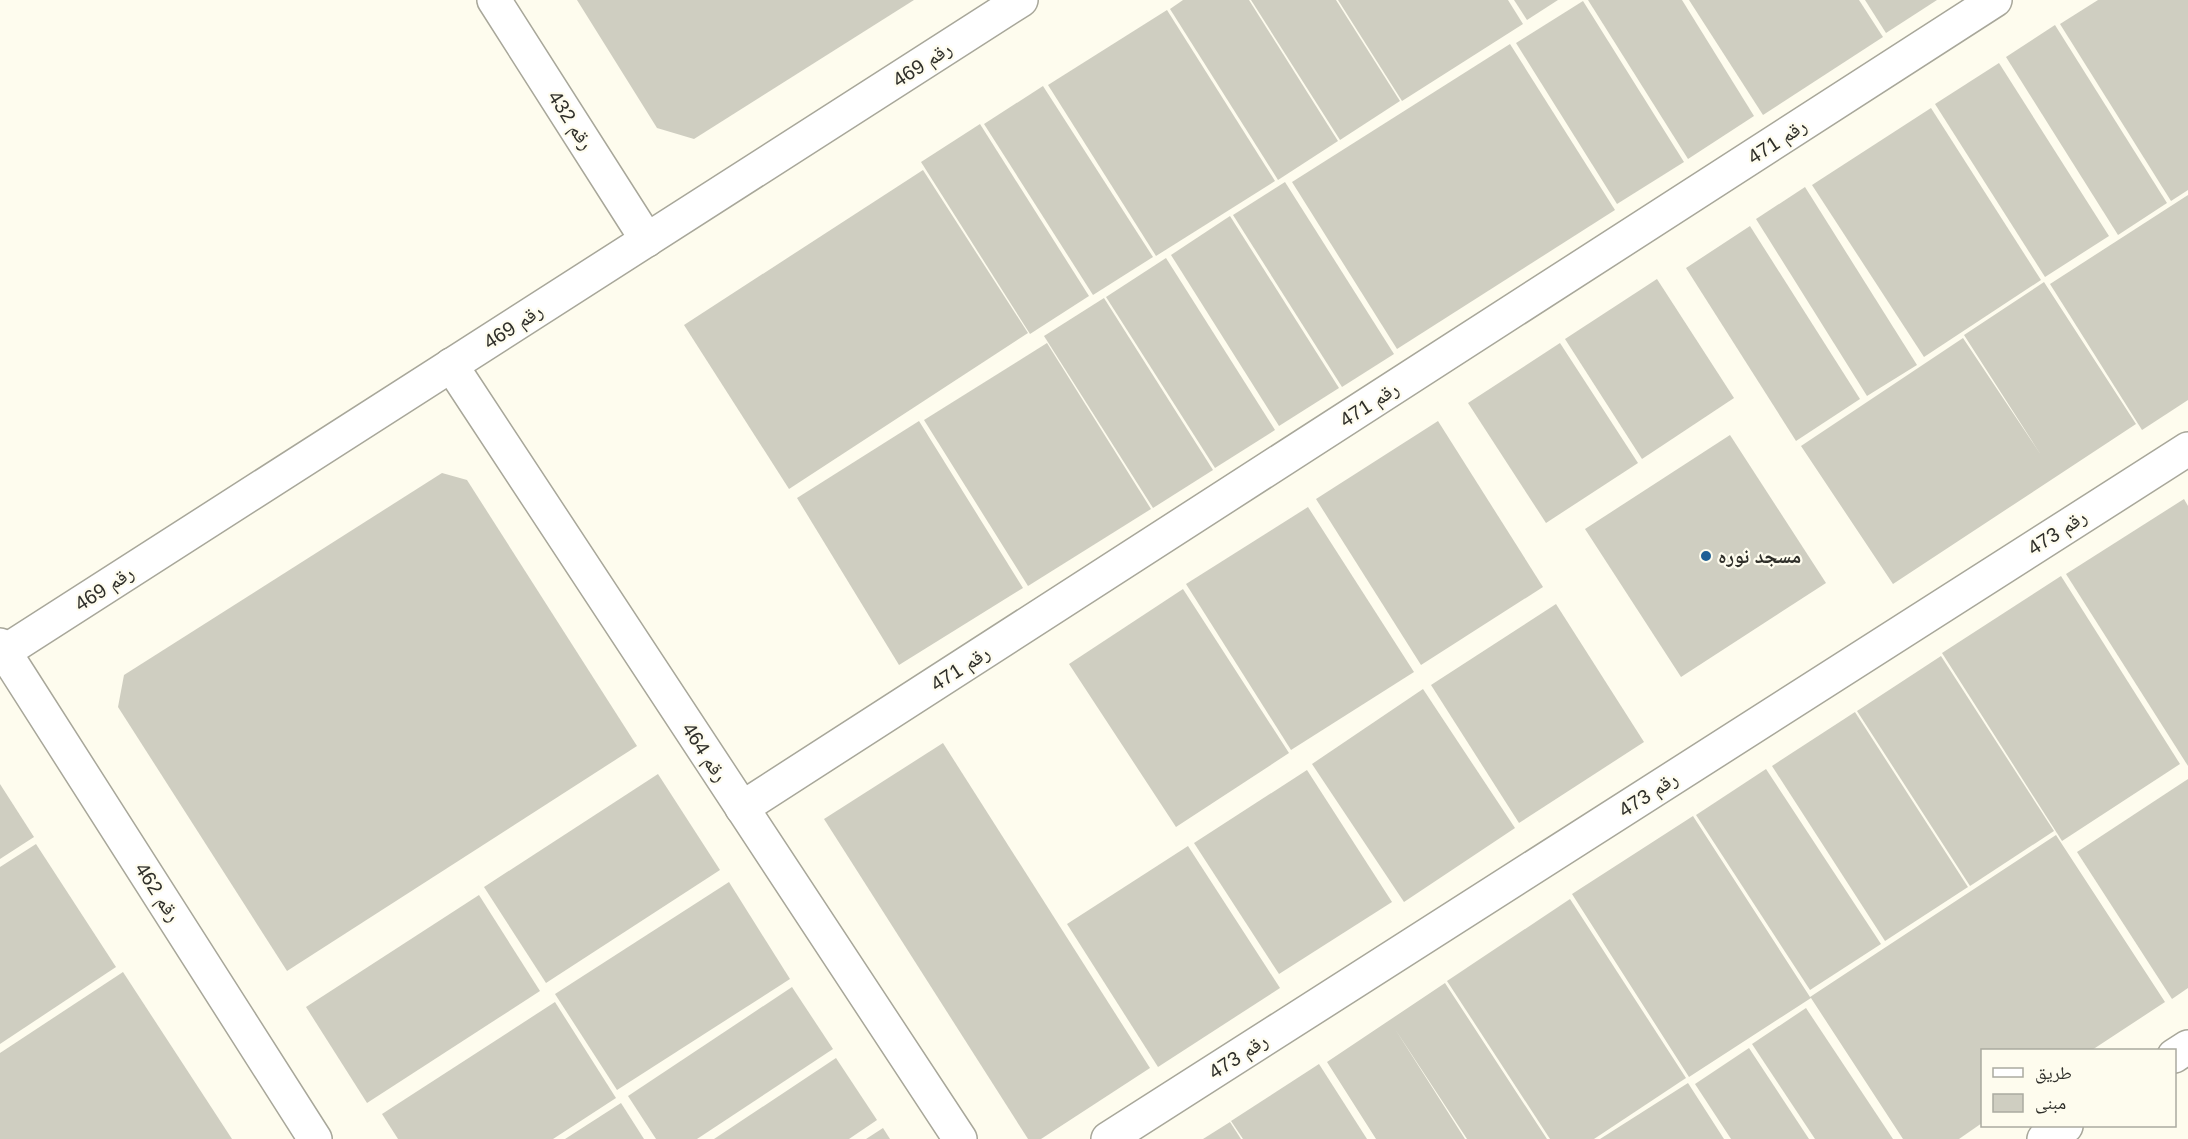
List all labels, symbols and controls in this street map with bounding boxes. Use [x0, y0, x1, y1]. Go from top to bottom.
street label: رقم 469 [888, 37, 957, 94]
street label: رقم 432 [541, 86, 598, 155]
street label: رقم 471 [1743, 114, 1812, 171]
street label: رقم 469 [479, 299, 548, 356]
street label: رقم 471 [1335, 377, 1404, 434]
street label: رقم 473 [2023, 505, 2092, 562]
place label: مسجد نوره [1718, 545, 1801, 568]
marker: مسجد نوره [1699, 549, 1713, 563]
street label: رقم 469 [70, 561, 139, 618]
street label: رقم 471 [926, 641, 995, 698]
street label: رقم 464 [675, 718, 732, 787]
street label: رقم 473 [1614, 767, 1683, 824]
street label: رقم 462 [128, 858, 185, 927]
street label: رقم 473 [1204, 1029, 1273, 1086]
legend [1981, 1049, 2176, 1127]
text: طريق [2035, 1063, 2072, 1084]
text: مبنى [2035, 1093, 2066, 1114]

